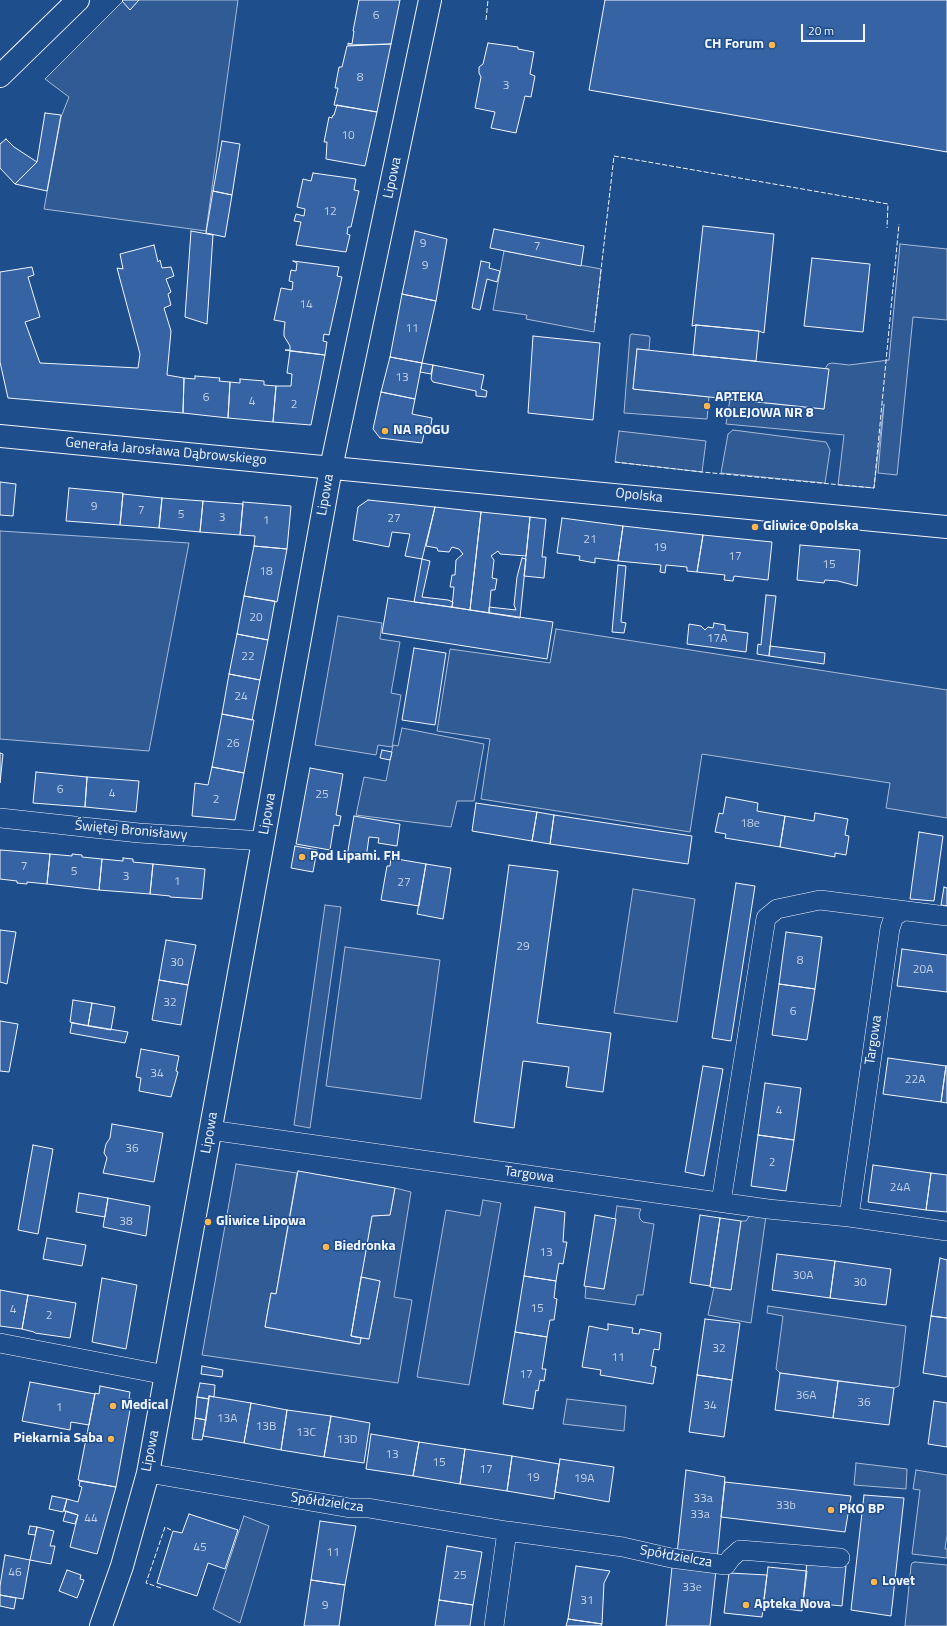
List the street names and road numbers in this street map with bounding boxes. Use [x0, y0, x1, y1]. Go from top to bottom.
street label: Lipowa [380, 156, 406, 200]
street label: Generała Jarosława Dąbrowskiego [65, 435, 267, 469]
street label: Lipowa [314, 473, 338, 517]
street label: Opolska [615, 485, 663, 507]
street label: Lipowa [256, 792, 280, 836]
street label: Świętej Bronisławy [74, 818, 188, 844]
street label: Targowa [862, 1014, 886, 1066]
street label: Lipowa [198, 1111, 222, 1155]
street label: Targowa [503, 1163, 555, 1187]
street label: Lipowa [139, 1429, 163, 1473]
street label: Spółdzielcza [290, 1490, 364, 1516]
street label: Spółdzielcza [638, 1542, 714, 1572]

